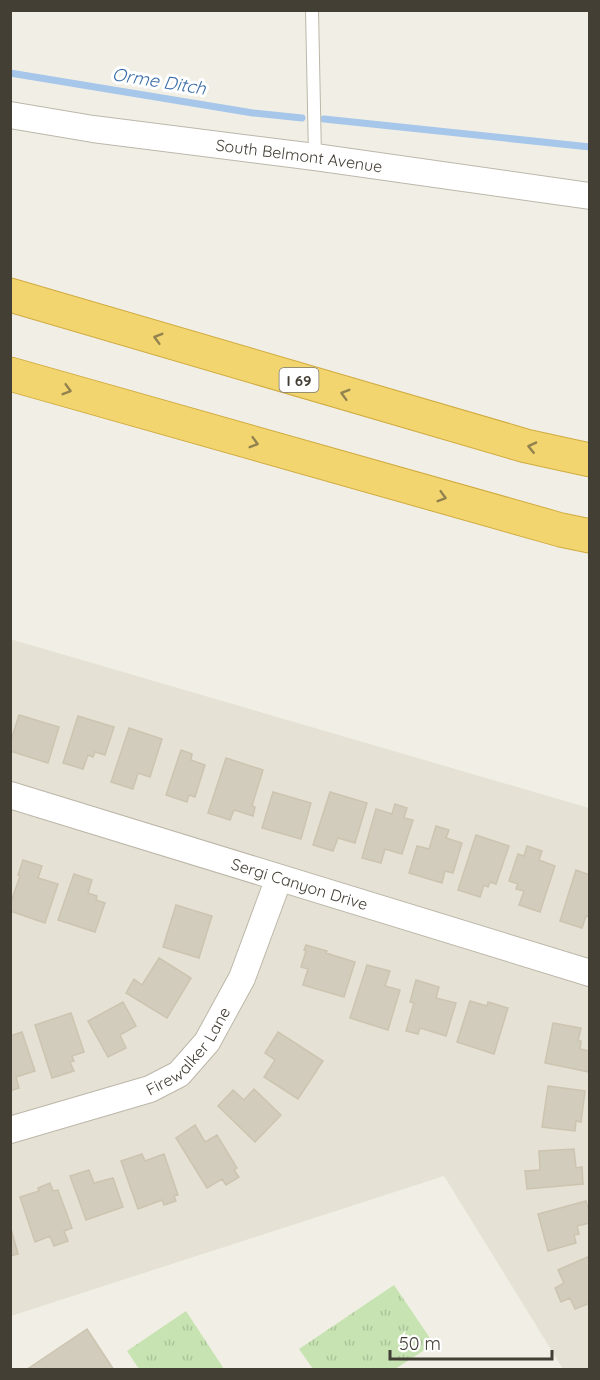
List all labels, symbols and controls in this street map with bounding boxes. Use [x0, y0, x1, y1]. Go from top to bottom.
water label: Orme Ditch [110, 62, 208, 100]
street label: South Belmont Avenue [215, 135, 384, 176]
one-way arrow [153, 333, 164, 345]
road number: I 69 [280, 368, 318, 392]
one-way arrow [61, 383, 72, 395]
one-way arrow [340, 389, 351, 401]
one-way arrow [249, 436, 259, 449]
one-way arrow [528, 441, 538, 454]
one-way arrow [437, 489, 447, 502]
street label: Sergi Canyon Drive [229, 854, 370, 914]
street label: Firewalker Lane [142, 1003, 234, 1099]
scale bar [390, 1323, 552, 1361]
text: 50 m [399, 1332, 441, 1355]

